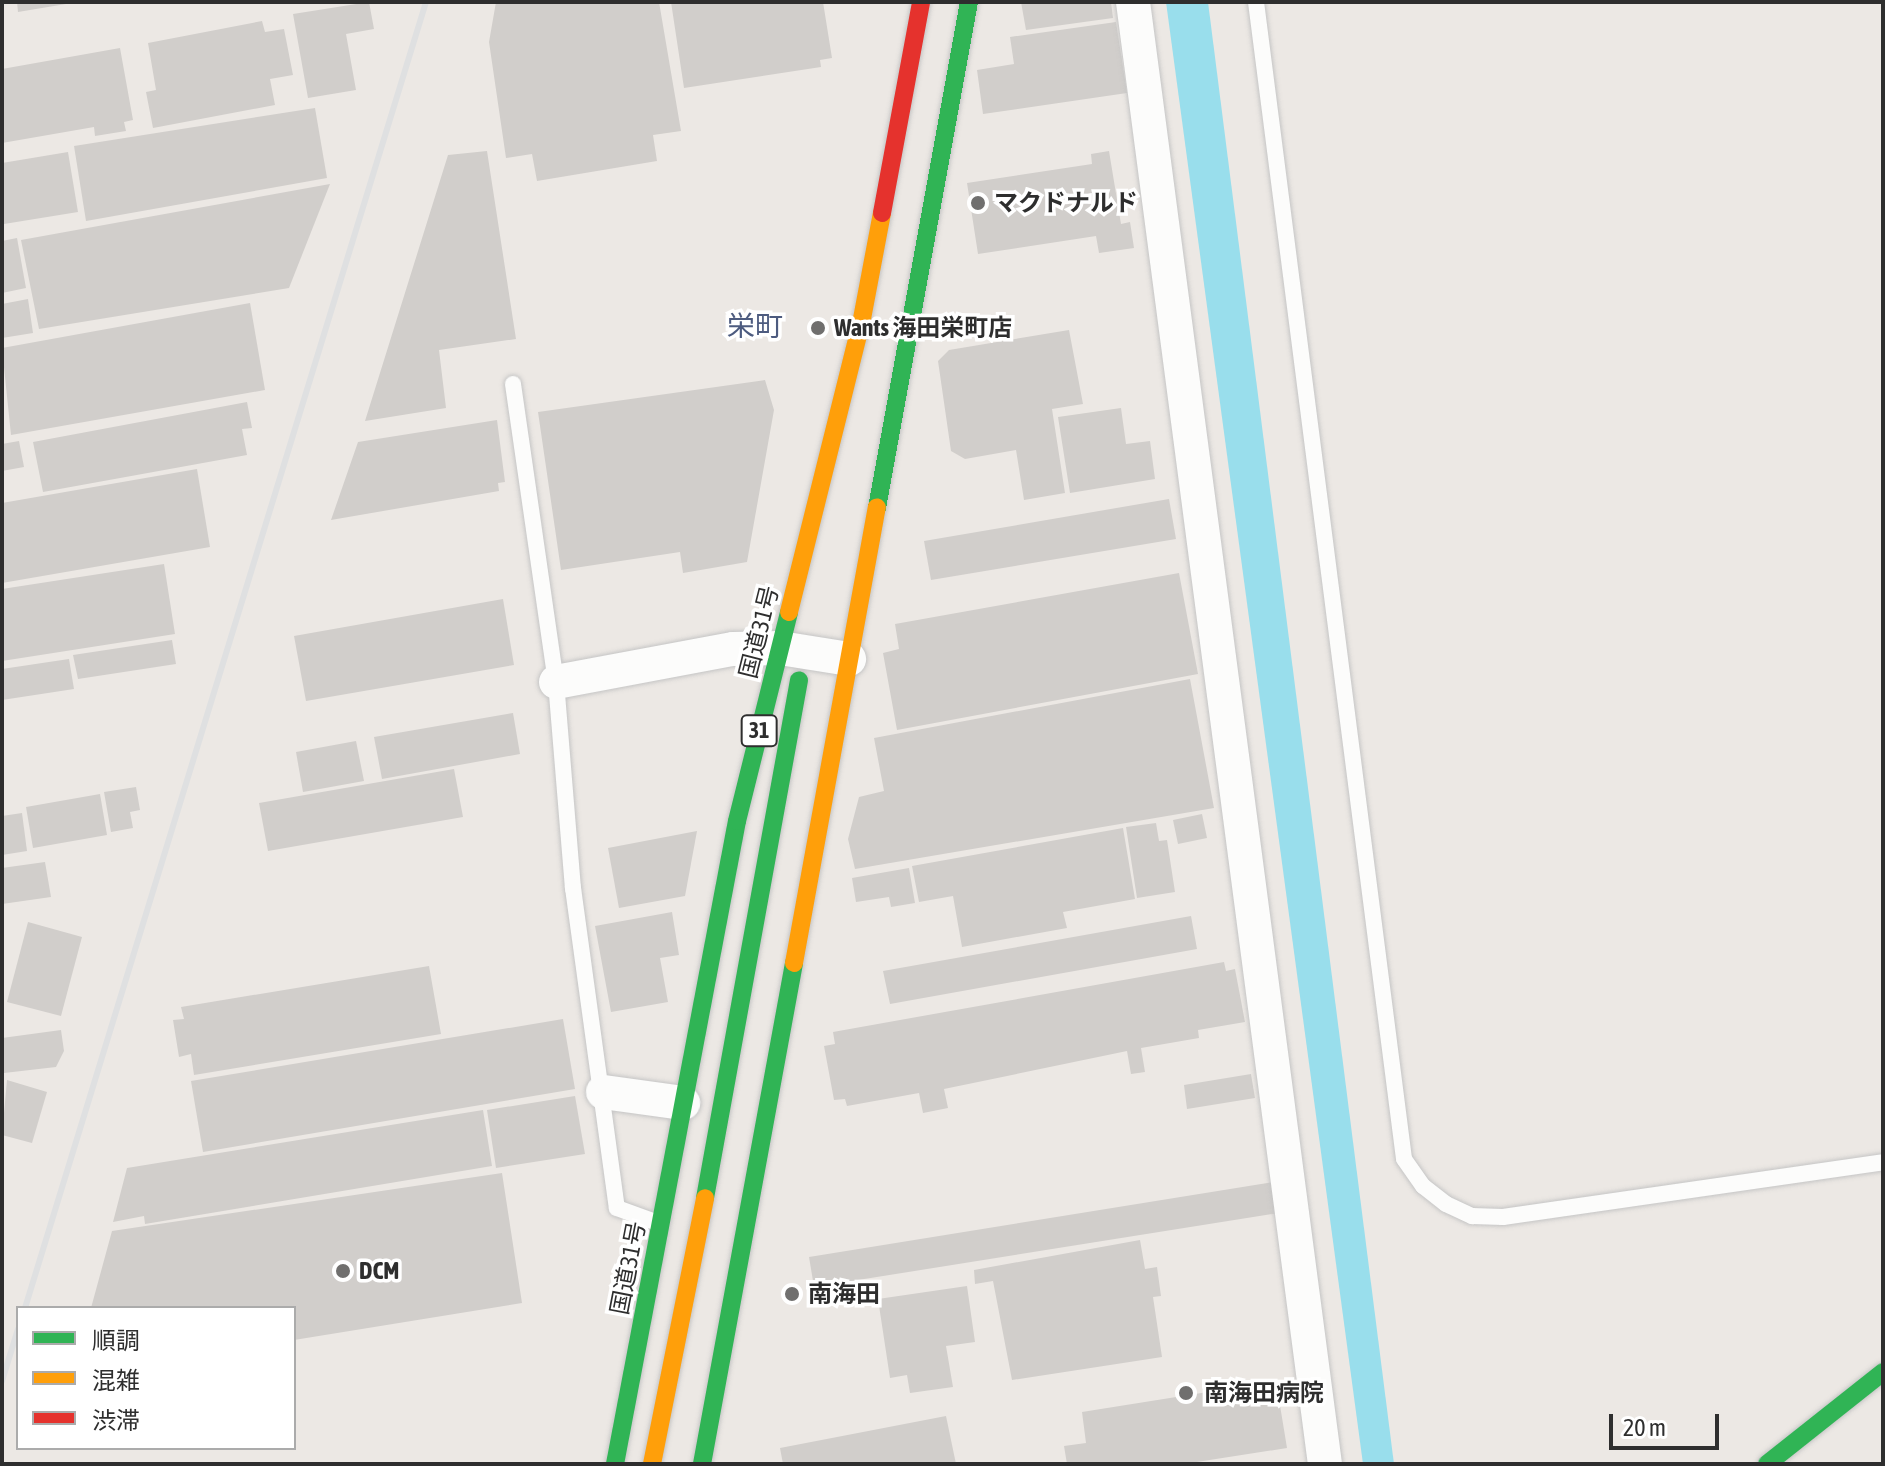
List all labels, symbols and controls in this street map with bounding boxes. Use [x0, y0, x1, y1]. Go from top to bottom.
place label: マクドナルド [994, 189, 1138, 217]
marker: マクドナルド [969, 194, 987, 212]
district label: 栄町 [727, 309, 783, 343]
place label: Wants 海田栄町店 [834, 314, 1012, 342]
marker: Wants 海田栄町店 [809, 319, 827, 337]
street label: 国道31号 [734, 583, 784, 681]
road number: 31 [739, 713, 779, 749]
street label: 国道31号 [605, 1219, 651, 1317]
place label: DCM [359, 1257, 399, 1285]
marker: DCM [334, 1262, 352, 1280]
place label: 南海田 [808, 1280, 880, 1308]
marker: 南海田 [783, 1285, 801, 1303]
legend [16, 1306, 296, 1450]
text: 順調 [92, 1327, 140, 1354]
text: 混雑 [92, 1367, 140, 1394]
place label: 南海田病院 [1204, 1379, 1324, 1407]
marker: 南海田病院 [1175, 1382, 1197, 1404]
scale bar [1613, 1398, 1723, 1448]
text: 渋滞 [92, 1407, 140, 1434]
text: 20 m [1623, 1414, 1666, 1441]

